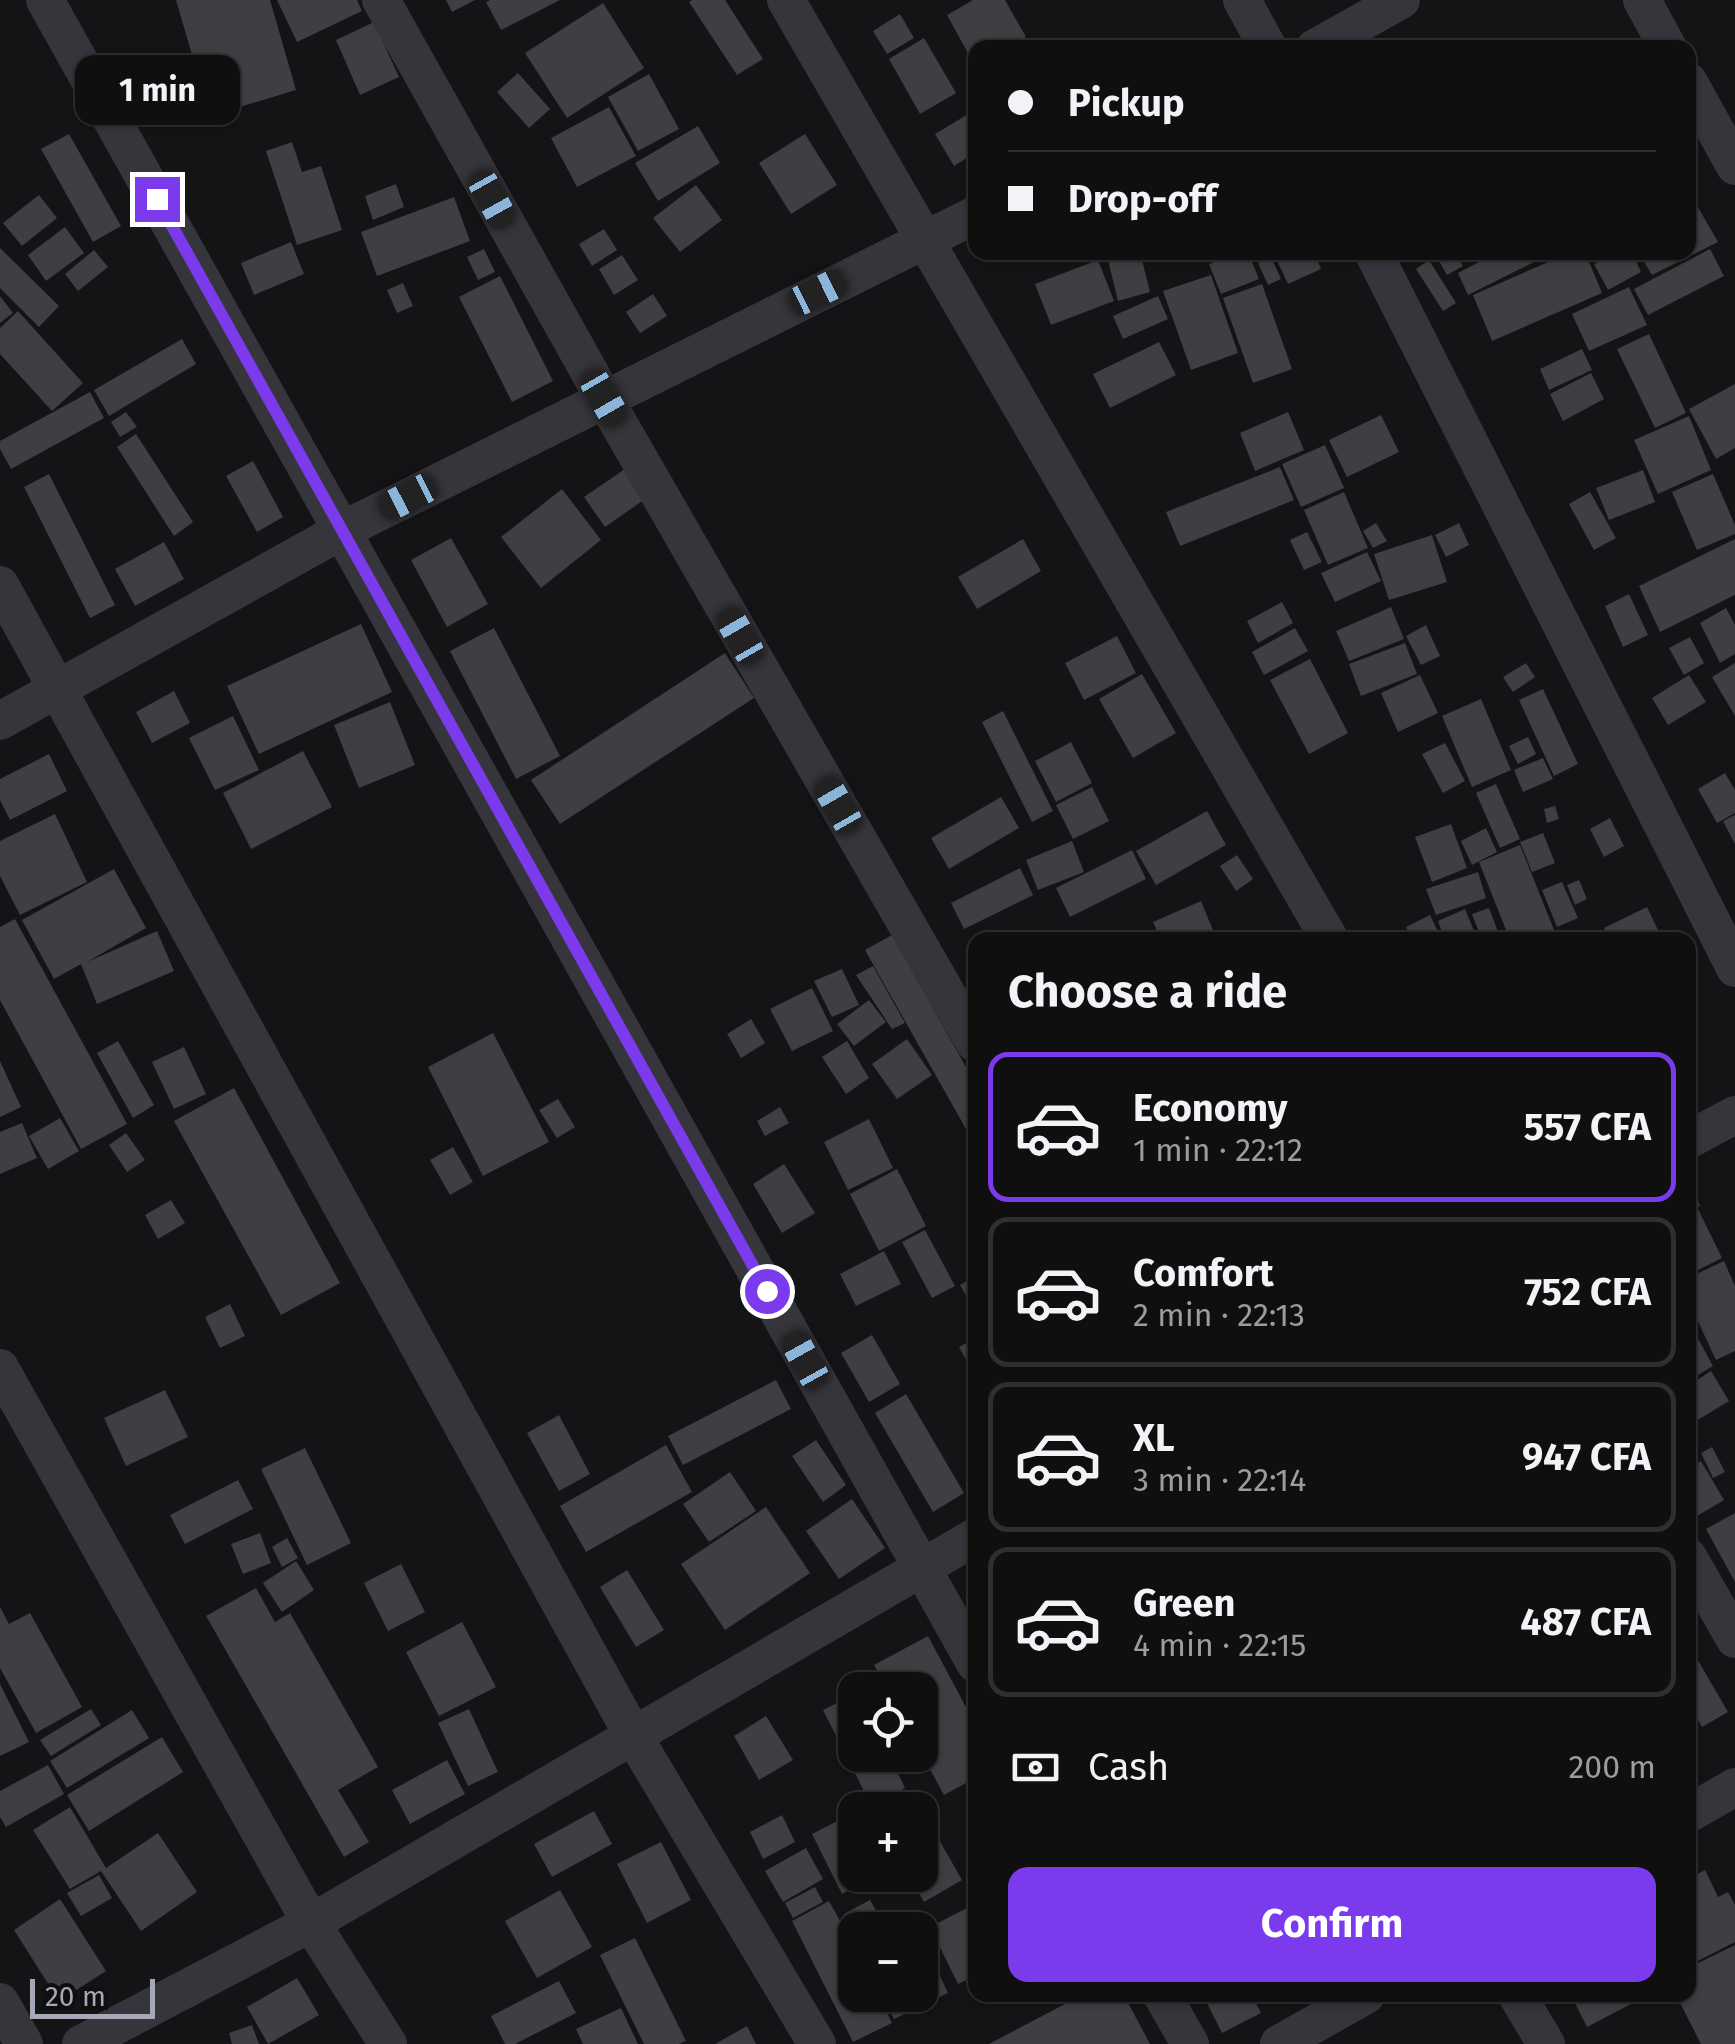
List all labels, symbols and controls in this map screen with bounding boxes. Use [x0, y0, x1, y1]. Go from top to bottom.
callout: 1 min [74, 54, 240, 124]
text: 1 min [119, 71, 196, 109]
text: Pickup [1068, 80, 1185, 126]
car [464, 165, 520, 233]
text: Drop-off [1068, 176, 1216, 222]
route end [135, 177, 180, 222]
car [784, 265, 852, 319]
car [576, 365, 632, 431]
car [374, 470, 442, 524]
car [712, 603, 768, 669]
car [810, 772, 866, 838]
text: Choose a ride [1008, 965, 1287, 1019]
icon: car [1013, 1082, 1103, 1172]
text: Economy [1133, 1085, 1288, 1131]
text: 557 CFA [1524, 1104, 1651, 1150]
text: 1 min · 22:12 [1133, 1131, 1303, 1169]
icon: car [1013, 1247, 1103, 1337]
text: Comfort [1133, 1250, 1274, 1296]
route start [745, 1269, 790, 1314]
text: 752 CFA [1524, 1269, 1651, 1315]
text: 2 min · 22:13 [1133, 1296, 1305, 1334]
car [777, 1326, 833, 1394]
icon: car [1013, 1412, 1103, 1502]
text: XL [1133, 1415, 1175, 1461]
text: 947 CFA [1522, 1434, 1651, 1480]
text: 3 min · 22:14 [1133, 1461, 1306, 1499]
icon: car [1013, 1577, 1103, 1667]
text: Green [1133, 1580, 1236, 1626]
text: 487 CFA [1520, 1599, 1651, 1645]
text: 4 min · 22:15 [1133, 1626, 1306, 1664]
map controls [838, 1672, 938, 2012]
button: locate [838, 1672, 938, 1772]
icon: cash [1008, 1740, 1063, 1795]
text: Cash [1088, 1744, 1169, 1790]
text: 200 m [1569, 1748, 1656, 1786]
button: + [838, 1792, 938, 1892]
button: Confirm [1008, 1867, 1656, 1982]
button: − [838, 1912, 938, 2012]
scale bar [30, 1974, 155, 2018]
text: 20 m [45, 1980, 106, 2013]

